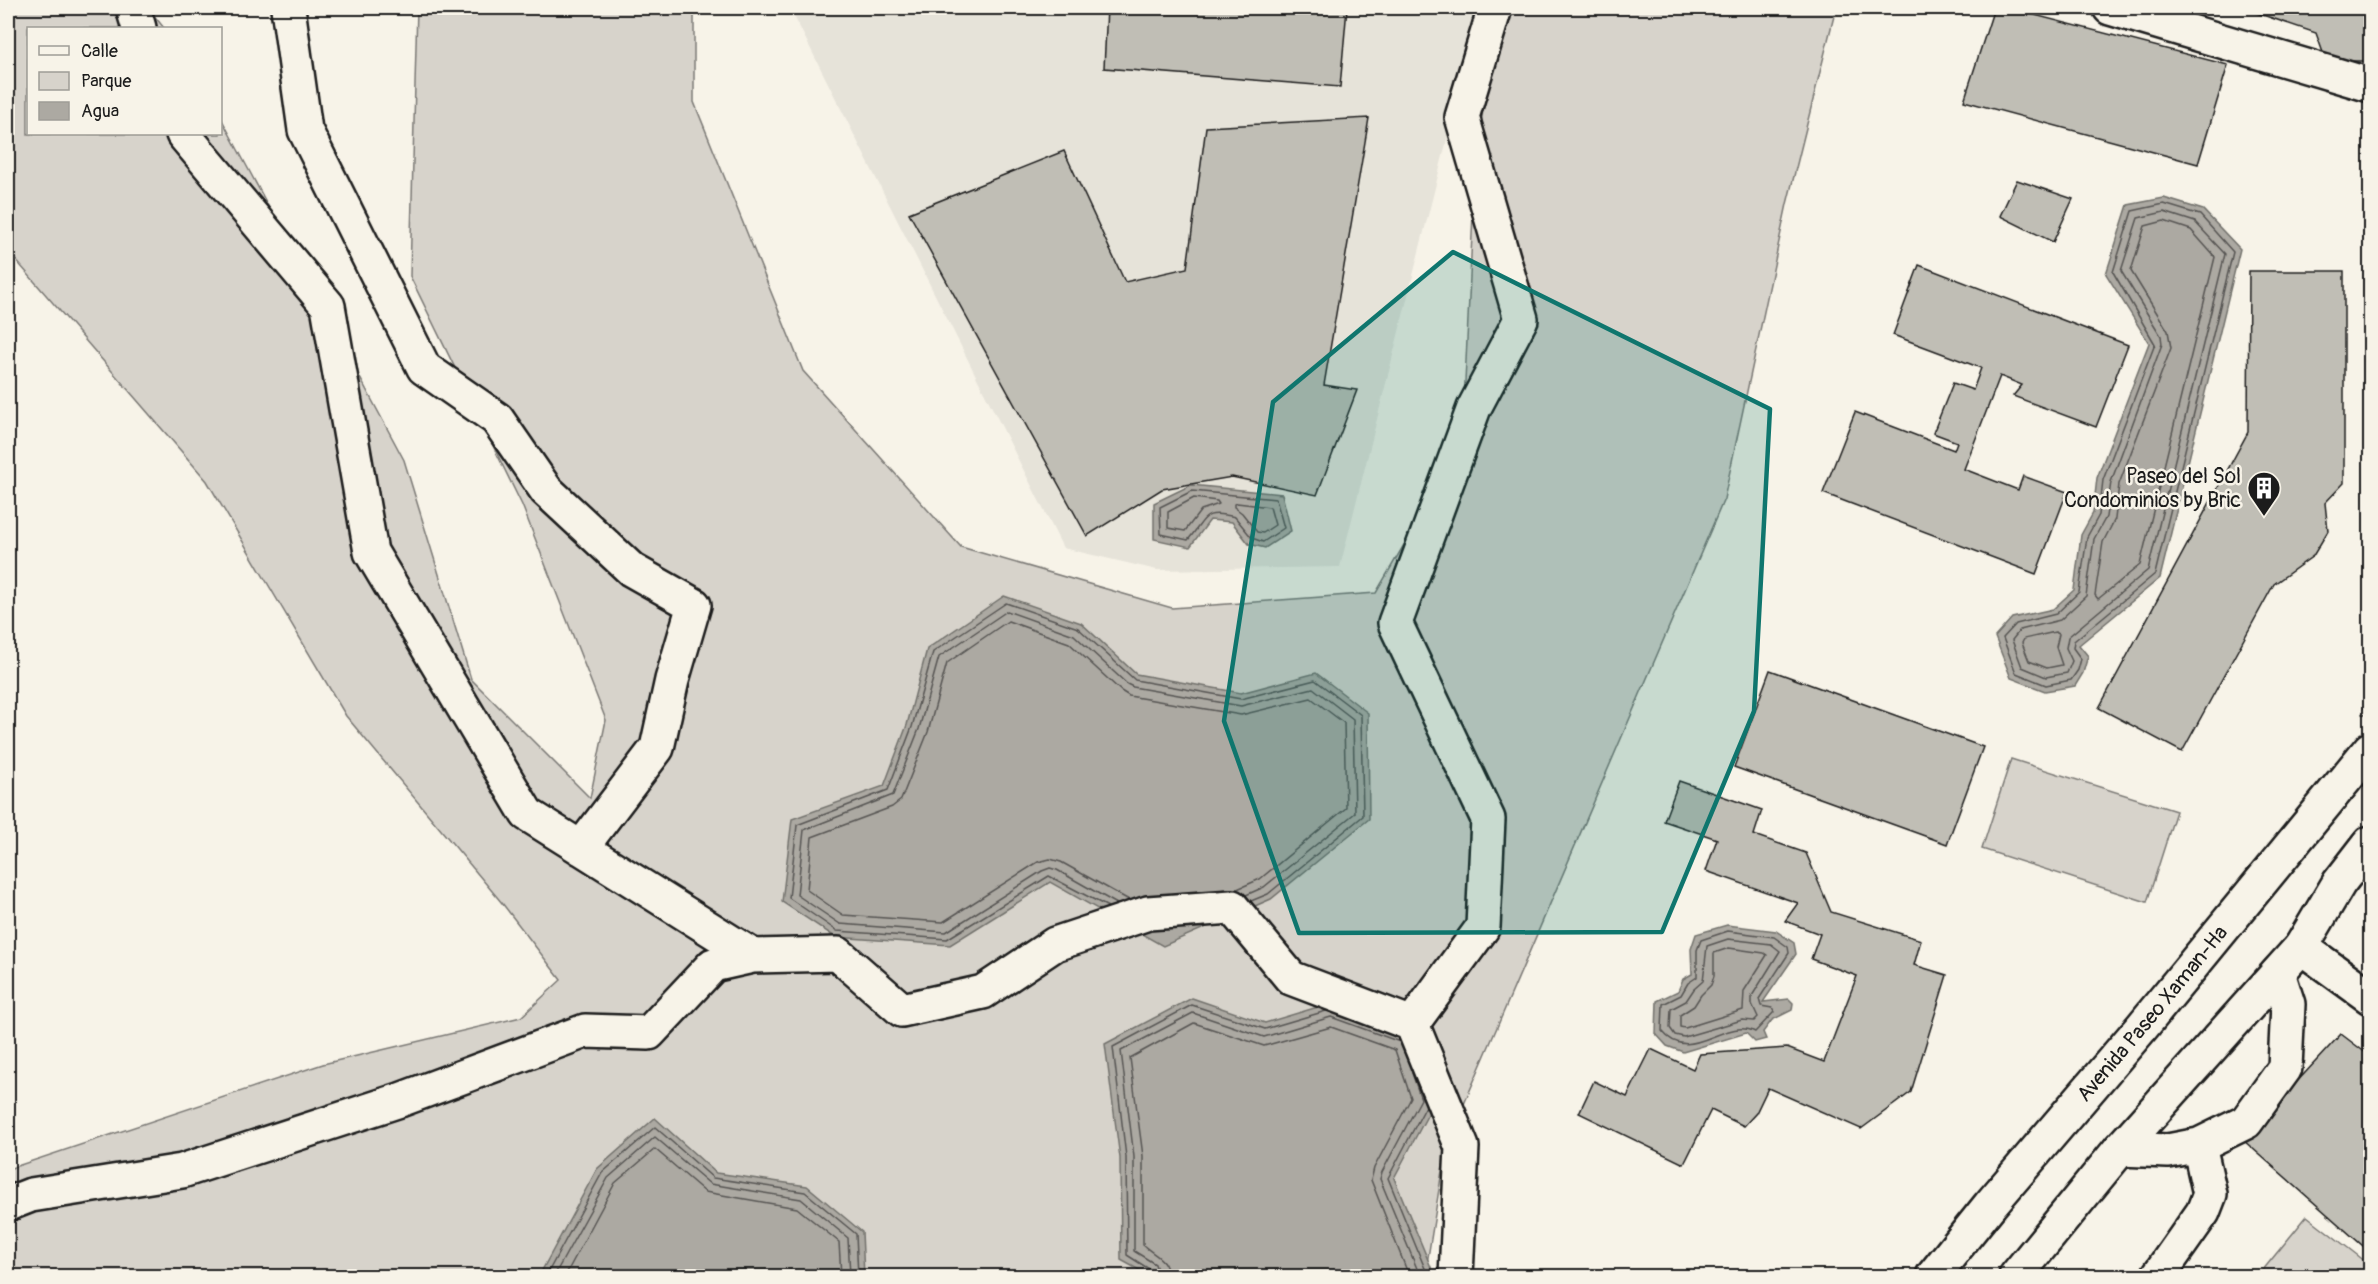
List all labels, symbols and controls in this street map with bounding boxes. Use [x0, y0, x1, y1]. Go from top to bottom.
legend [27, 27, 222, 135]
text: Calle [81, 40, 118, 63]
text: Parque [81, 70, 131, 93]
text: Agua [81, 100, 119, 123]
place label: Paseo del Sol Condominios by Bric [2064, 463, 2241, 514]
building icon: Paseo del Sol Condominios by Bric [2246, 470, 2282, 517]
street label: Avenida Paseo Xaman-Ha [2071, 920, 2234, 1107]

